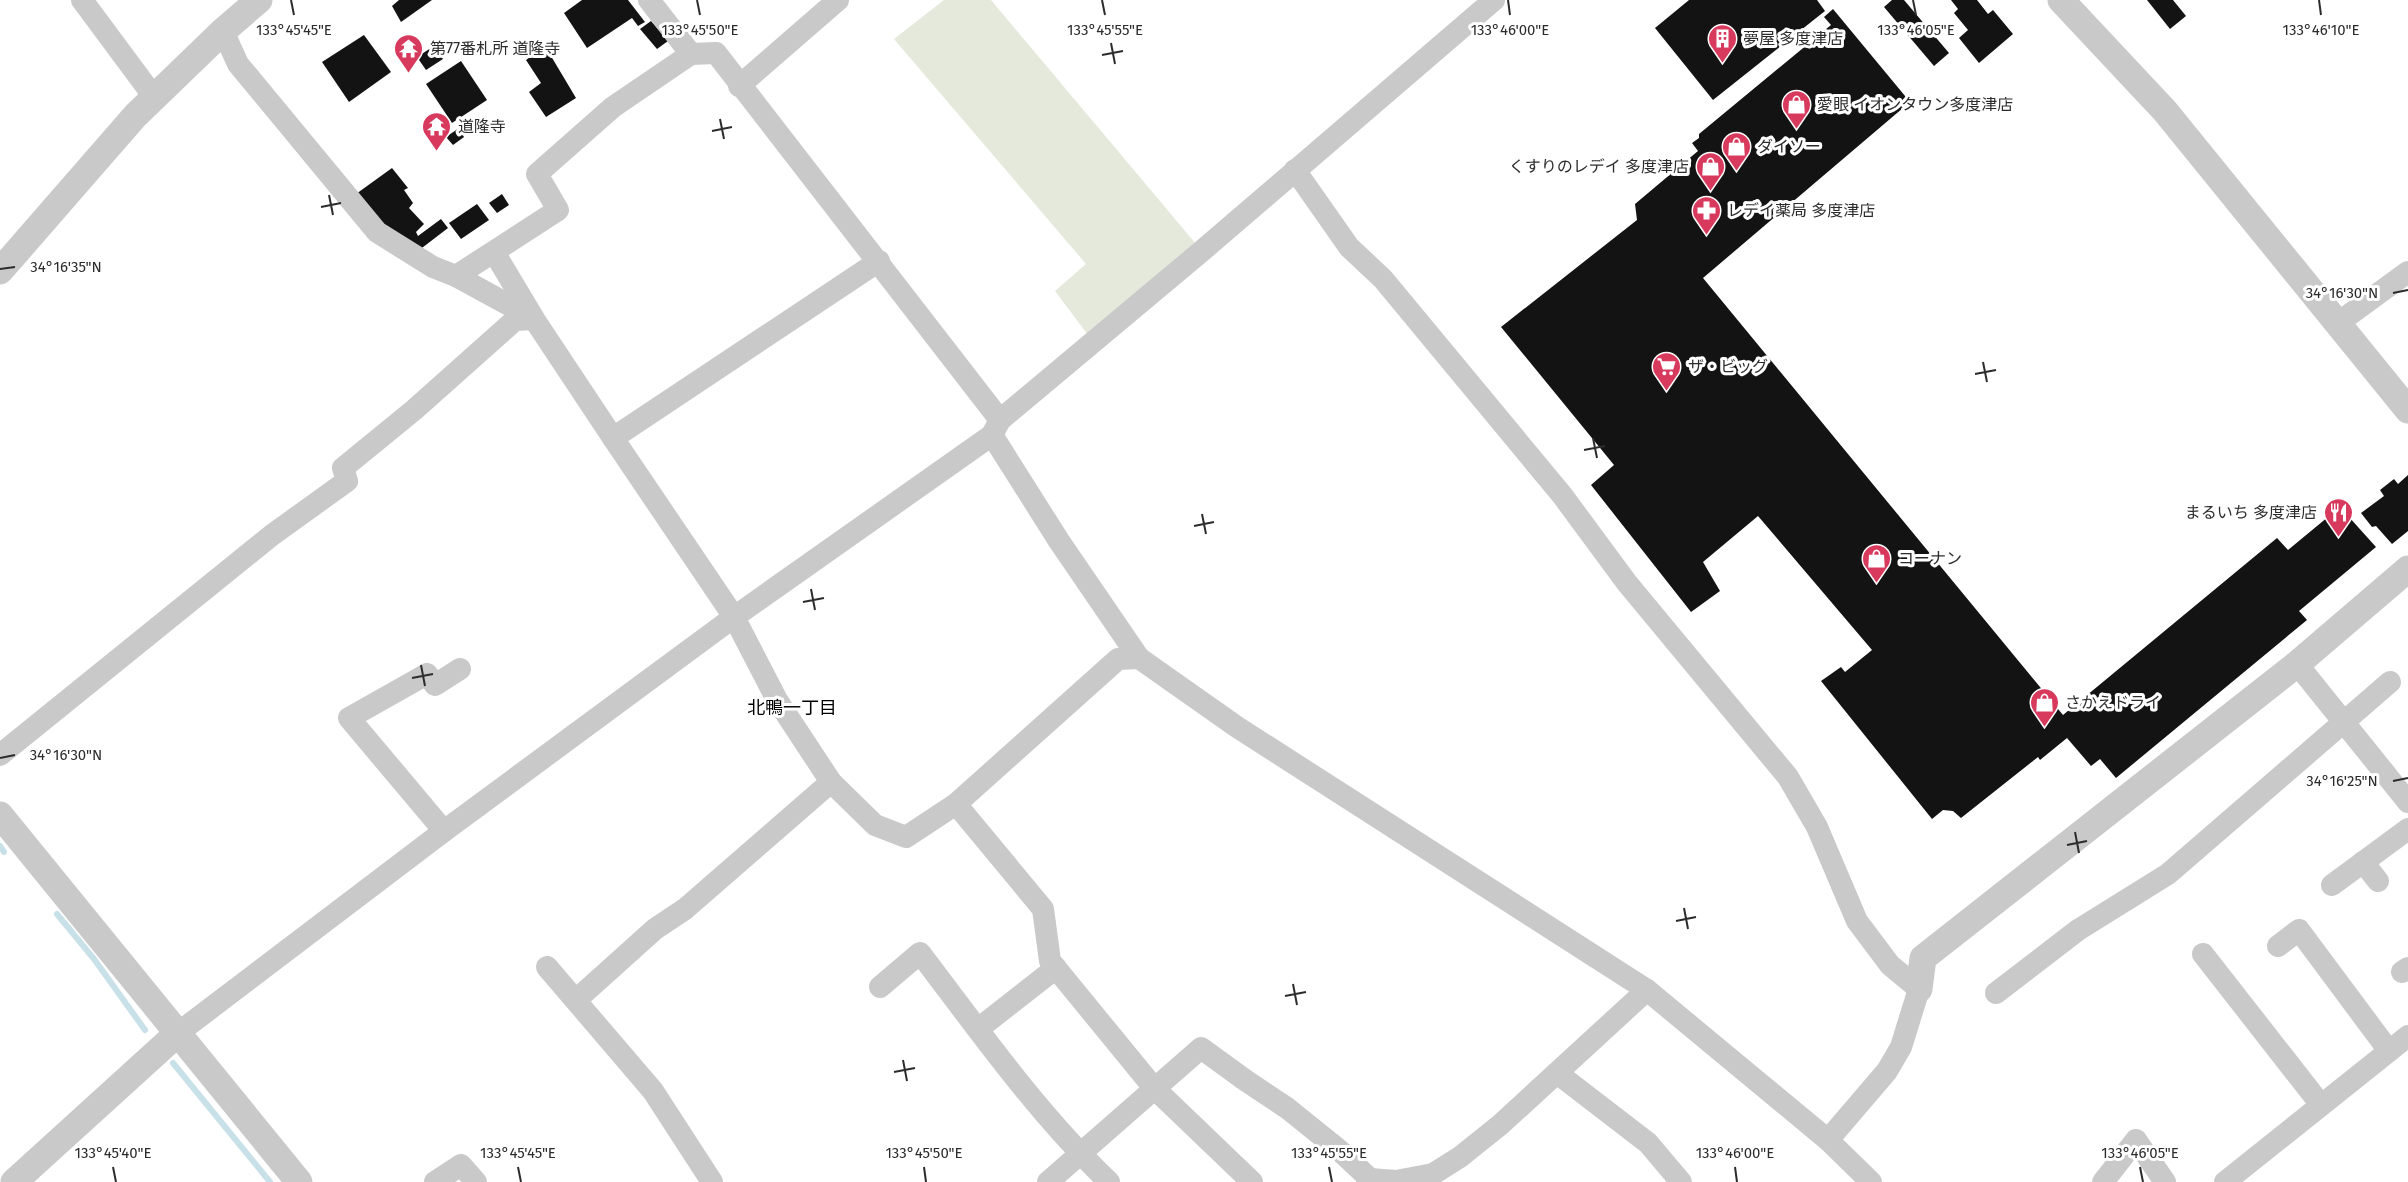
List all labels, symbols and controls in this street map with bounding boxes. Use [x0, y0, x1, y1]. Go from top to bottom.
text: 133°45'45"E [256, 21, 332, 39]
text: 133°45'50"E [661, 21, 739, 39]
text: 133°45'55"E [1067, 21, 1143, 39]
text: 133°46'00"E [1471, 21, 1549, 39]
text: 133°46'05"E [1877, 21, 1955, 39]
text: 133°46'10"E [2283, 21, 2360, 39]
building icon: 夢屋 多度津店 [1706, 22, 1738, 64]
place label: 夢屋 多度津店 [1743, 29, 1843, 48]
temple icon: 第77番札所 道隆寺 [393, 32, 425, 74]
place label: 第77番札所 道隆寺 [430, 39, 560, 58]
shop icon: 愛眼 イオンタウン多度津店 [1780, 88, 1812, 130]
place label: 愛眼 イオンタウン多度津店 [1817, 95, 2013, 114]
temple icon: 道隆寺 [421, 110, 453, 152]
place label: 道隆寺 [458, 117, 506, 136]
shop icon: ダイソー [1720, 130, 1752, 172]
place label: ダイソー [1757, 137, 1821, 156]
shop icon: くすりのレデイ 多度津店 [1694, 150, 1726, 192]
place label: くすりのレデイ 多度津店 [1509, 157, 1689, 176]
pharmacy icon: レデイ薬局 多度津店 [1690, 194, 1722, 236]
place label: レデイ薬局 多度津店 [1727, 201, 1875, 220]
text: 34°16'35"N [30, 258, 102, 276]
text: 34°16'30"N [2306, 284, 2378, 302]
supermarket icon: ザ・ビッグ [1651, 350, 1683, 392]
place label: ザ・ビッグ [1688, 357, 1768, 376]
restaurant icon: まるいち 多度津店 [2322, 496, 2354, 538]
place label: まるいち 多度津店 [2185, 503, 2317, 522]
shop icon: コーナン [1861, 542, 1893, 584]
place label: コーナン [1898, 549, 1962, 568]
shop icon: さかえドライ [2028, 686, 2060, 728]
place label: さかえドライ [2065, 693, 2161, 712]
district label: 北鴨一丁目 [747, 697, 837, 719]
text: 34°16'30"N [30, 746, 102, 764]
text: 34°16'25"N [2306, 772, 2378, 790]
text: 133°45'40"E [74, 1144, 152, 1162]
text: 133°45'45"E [480, 1144, 556, 1162]
text: 133°45'50"E [885, 1144, 963, 1162]
text: 133°45'55"E [1291, 1144, 1367, 1162]
text: 133°46'00"E [1696, 1144, 1774, 1162]
text: 133°46'05"E [2101, 1144, 2179, 1162]

